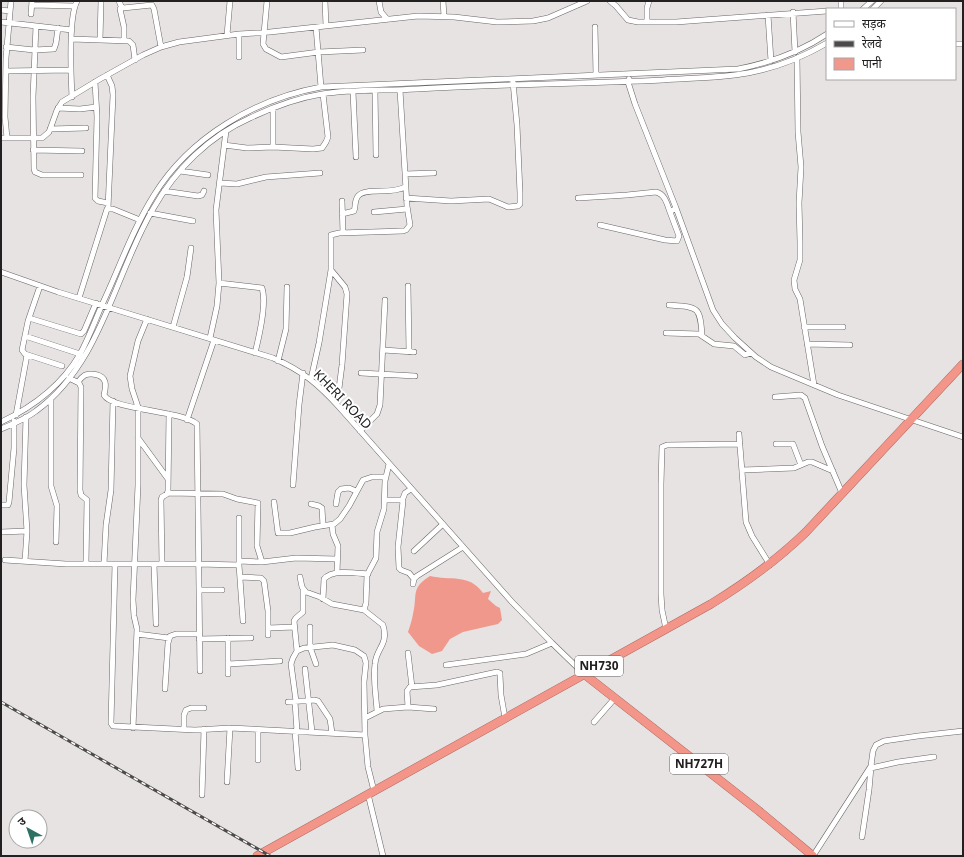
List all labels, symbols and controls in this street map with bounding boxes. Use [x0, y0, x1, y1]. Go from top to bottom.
legend [826, 8, 956, 80]
text: सड़क [862, 17, 887, 33]
text: रेलवे [862, 36, 882, 53]
text: पानी [862, 56, 883, 73]
street label: KHERI ROAD [309, 367, 375, 433]
road number: NH730 [575, 656, 623, 676]
road number: NH727H [670, 754, 728, 774]
north arrow [8, 809, 48, 849]
text: उ [15, 814, 30, 830]

